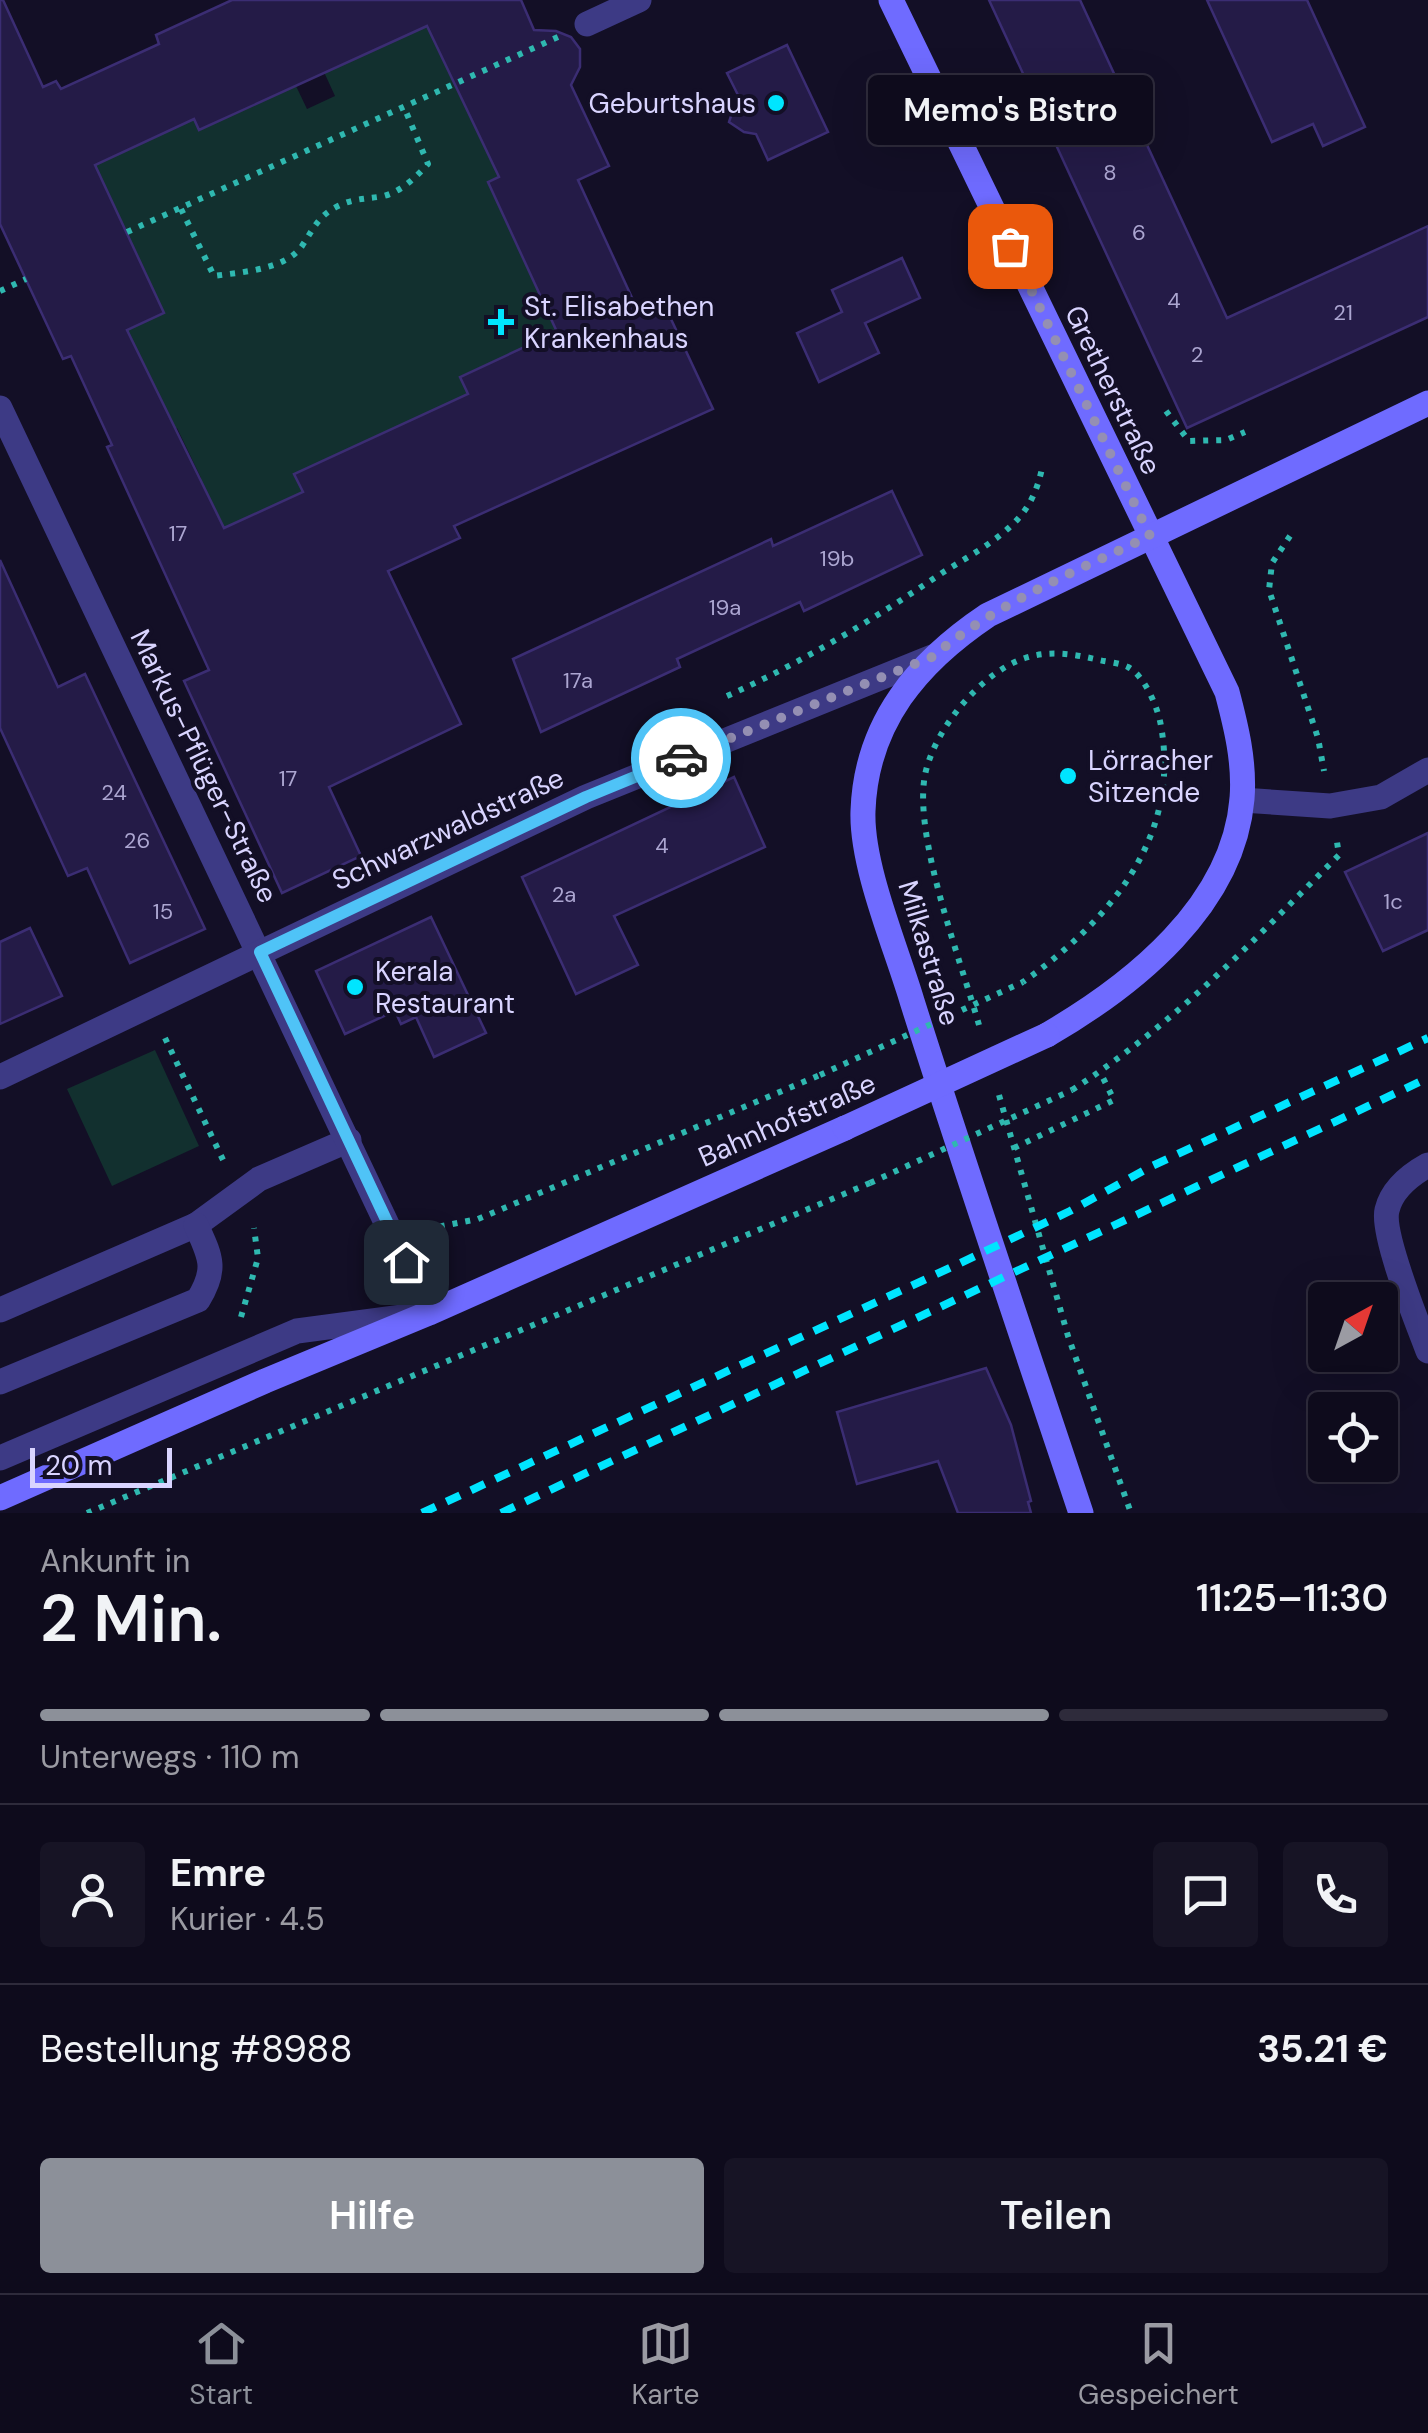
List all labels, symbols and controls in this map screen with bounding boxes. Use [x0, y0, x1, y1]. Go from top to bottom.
callout: Memo's Bistro [868, 76, 1152, 146]
place label: Geburtshaus [588, 85, 756, 122]
text: Memo's Bistro [903, 89, 1118, 131]
marker: Geburtshaus [765, 92, 787, 114]
house number: 8 [1103, 158, 1117, 187]
pin [968, 204, 1053, 289]
house number: 6 [1132, 218, 1146, 247]
icon: bag [983, 219, 1038, 274]
house number: 4 [1167, 286, 1181, 315]
place label: St. Elisabethen Krankenhaus [524, 288, 714, 357]
house number: 21 [1333, 298, 1353, 327]
street label: Gretherstraße [1056, 299, 1170, 481]
marker: St. Elisabethen Krankenhaus [488, 309, 514, 335]
house number: 2 [1191, 340, 1203, 369]
house number: 17 [169, 519, 187, 548]
house number: 19b [820, 544, 854, 573]
house number: 19a [709, 593, 741, 622]
street label: Markus-Pflüger-Straße [122, 623, 286, 909]
house number: 17a [563, 666, 593, 695]
courier [631, 708, 731, 808]
icon: car [654, 731, 709, 786]
place label: Lörracher Sitzende [1088, 742, 1213, 811]
street label: Schwarzwaldstraße [326, 759, 570, 899]
house number: 17 [279, 764, 297, 793]
marker: Lörracher Sitzende [1057, 765, 1079, 787]
house number: 24 [101, 778, 127, 807]
house number: 26 [124, 826, 150, 855]
house number: 4 [655, 831, 669, 860]
street label: Milkastraße [889, 876, 969, 1030]
house number: 2a [552, 880, 576, 909]
house number: 1c [1383, 887, 1403, 916]
house number: 15 [153, 897, 173, 926]
place label: Kerala Restaurant [375, 953, 515, 1022]
marker: Kerala Restaurant [344, 976, 366, 998]
street label: Bahnhofstraße [693, 1064, 881, 1176]
pin [364, 1220, 449, 1305]
icon: home [379, 1235, 434, 1290]
north arrow [1308, 1282, 1398, 1372]
map controls [1308, 1282, 1398, 1482]
button: locate [1308, 1392, 1398, 1482]
scale bar [30, 1443, 172, 1488]
text: 20 m [45, 1447, 112, 1484]
text: Ankunft in [40, 1540, 190, 1582]
text: 11:25–11:30 [1196, 1573, 1388, 1623]
text: 2 Min. [40, 1577, 222, 1661]
text: Unterwegs · 110 m [40, 1736, 300, 1778]
button: person [40, 1842, 145, 1947]
button: chat [1153, 1842, 1258, 1947]
button: phone [1283, 1842, 1388, 1947]
text: Emre [170, 1848, 266, 1898]
text: Kurier · 4.5 [170, 1898, 325, 1940]
text: Bestellung #8988 [40, 2024, 353, 2074]
text: 35.21 € [1257, 2024, 1388, 2074]
button: Hilfe [40, 2158, 704, 2273]
button: Teilen [724, 2158, 1388, 2273]
tab: Start [189, 2316, 253, 2413]
tab: Karte [632, 2316, 699, 2413]
tab: Gespeichert [1078, 2316, 1239, 2413]

